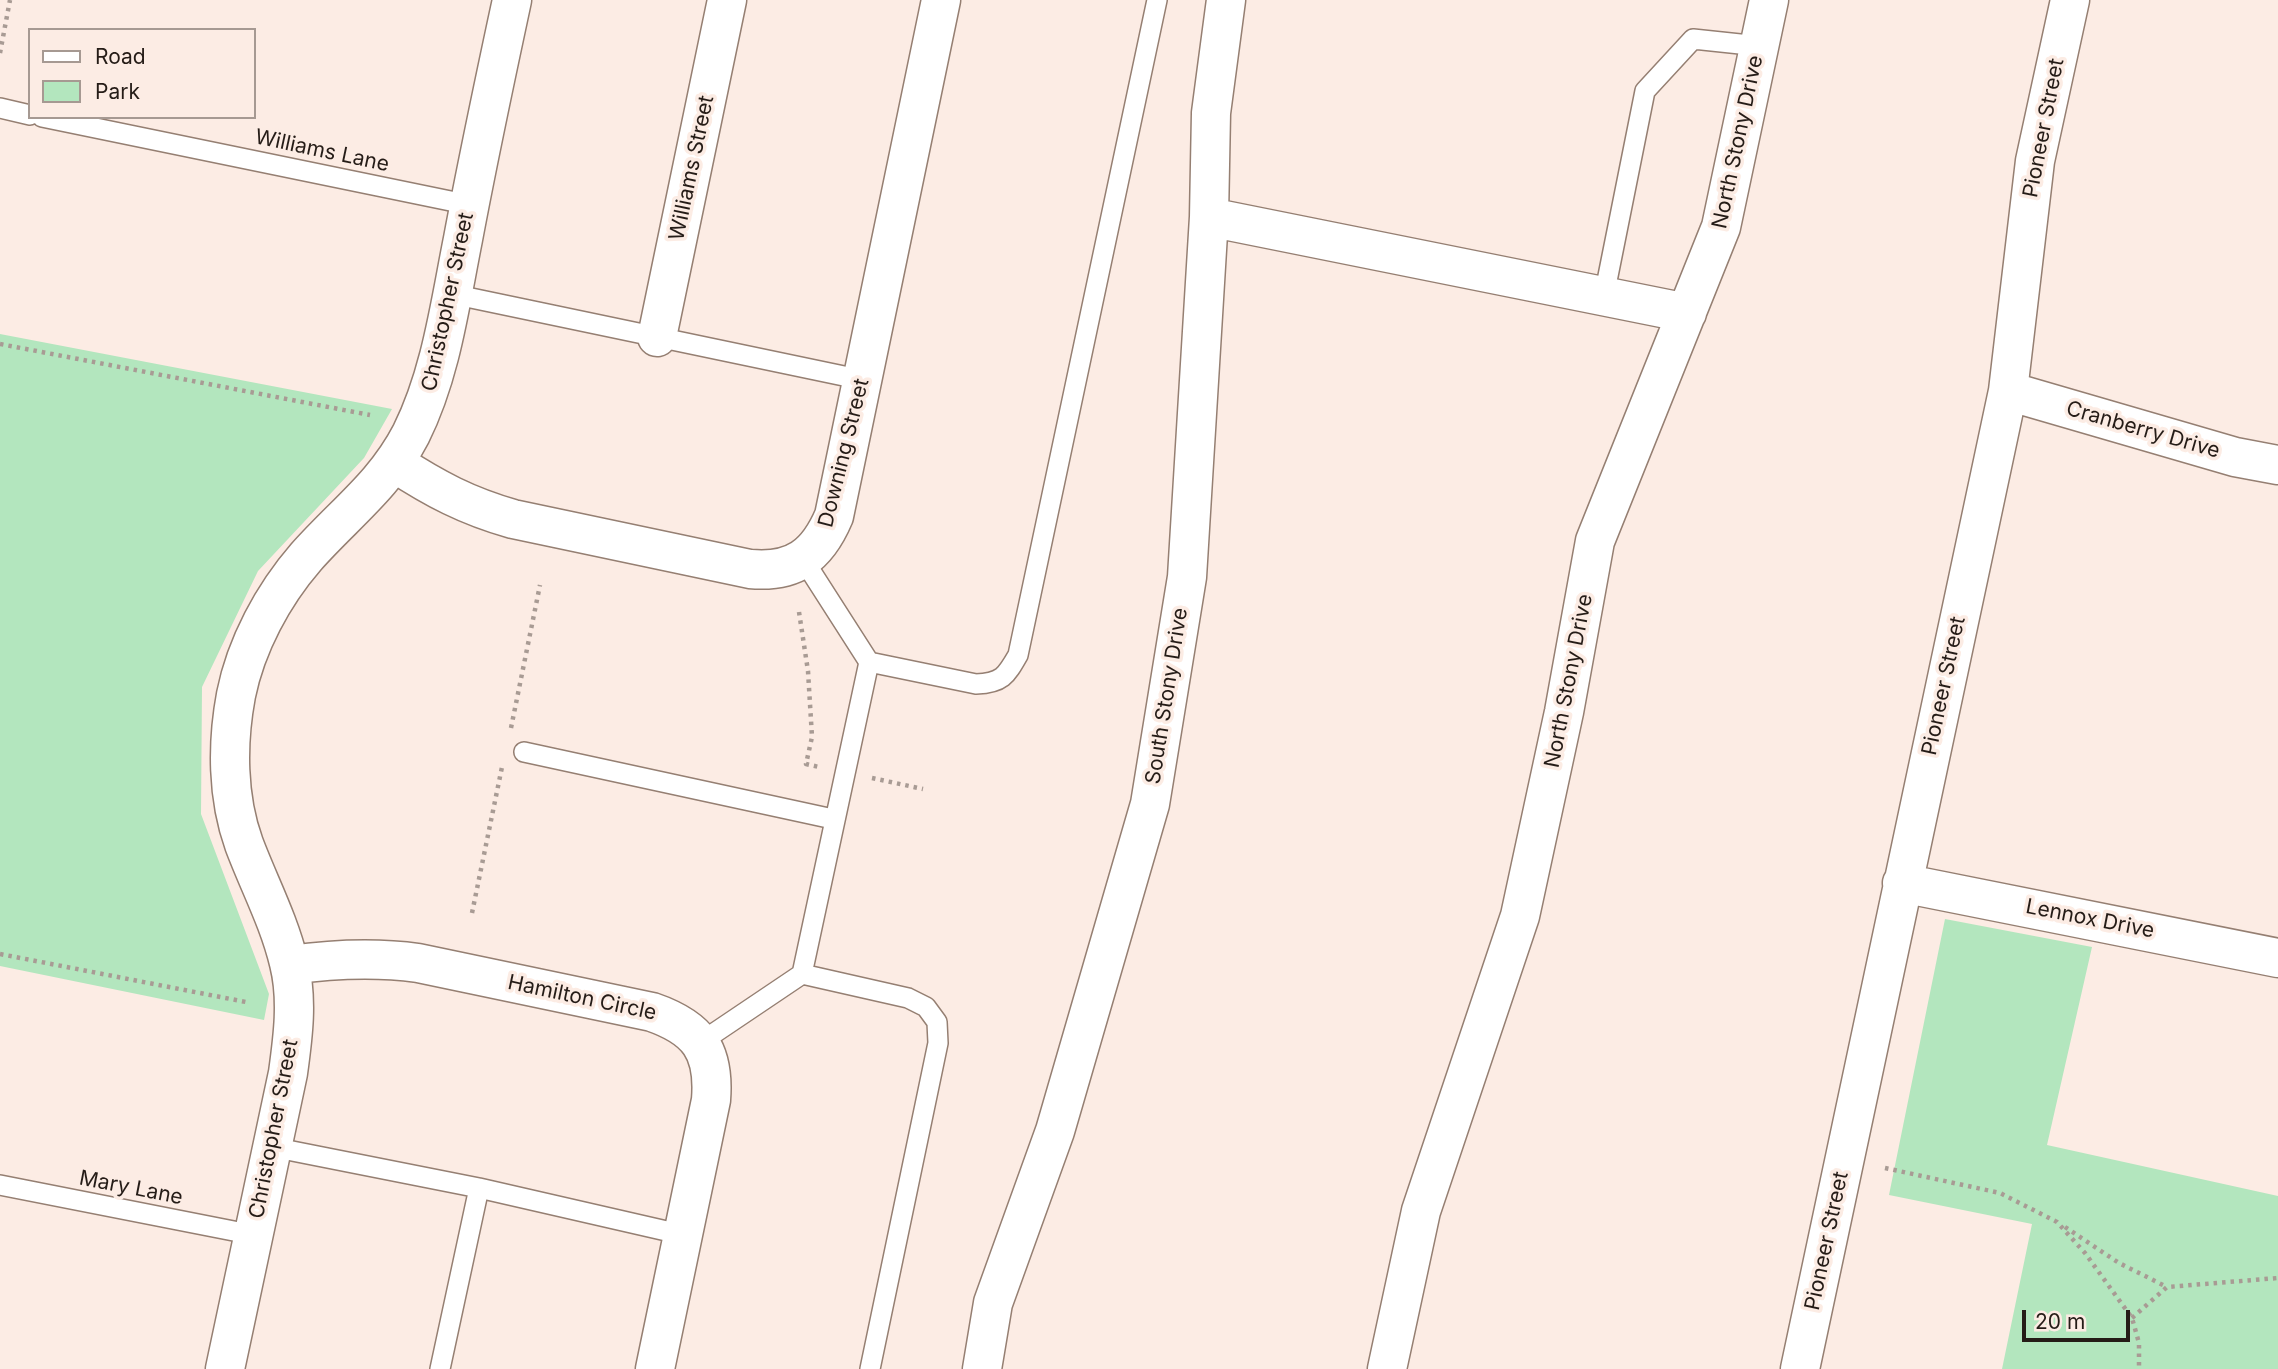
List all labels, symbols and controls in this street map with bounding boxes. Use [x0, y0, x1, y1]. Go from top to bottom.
legend [28, 28, 256, 119]
text: Road [95, 44, 146, 69]
street label: North Stony Drive [1707, 53, 1769, 231]
street label: Pioneer Street [2018, 56, 2070, 200]
text: Park [95, 79, 140, 104]
street label: Williams Street [664, 93, 720, 243]
street label: Williams Lane [253, 124, 391, 178]
street label: Christopher Street [417, 210, 479, 394]
street label: Downing Street [813, 376, 875, 530]
street label: Cranberry Drive [2063, 396, 2223, 464]
street label: North Stony Drive [1540, 592, 1598, 770]
street label: South Stony Drive [1141, 606, 1193, 786]
street label: Pioneer Street [1917, 614, 1971, 758]
street label: Lennox Drive [2024, 894, 2156, 944]
street label: Hamilton Circle [505, 970, 659, 1026]
street label: Christopher Street [244, 1037, 304, 1221]
street label: Mary Lane [77, 1166, 185, 1210]
street label: Pioneer Street [1800, 1169, 1854, 1313]
scale bar [2026, 1296, 2134, 1340]
text: 20 m [2035, 1309, 2085, 1334]

